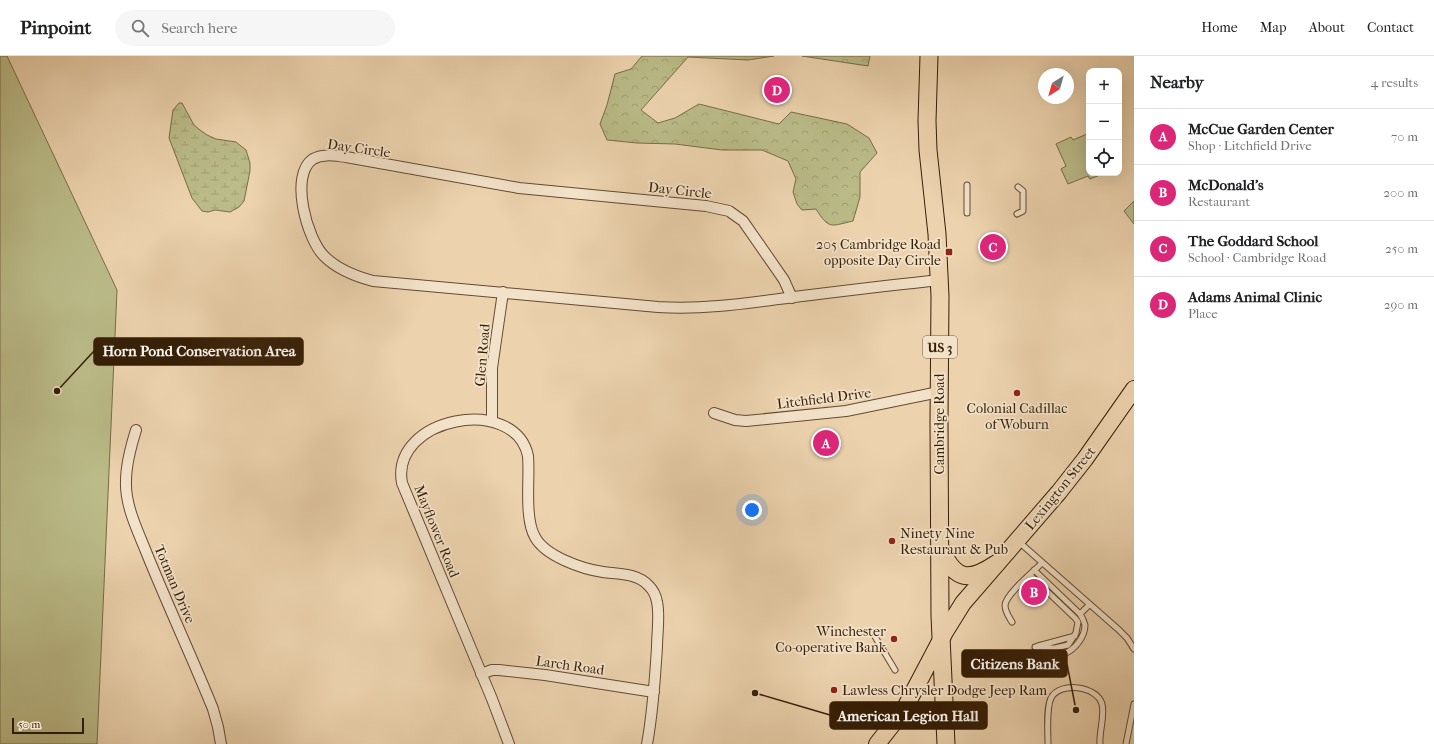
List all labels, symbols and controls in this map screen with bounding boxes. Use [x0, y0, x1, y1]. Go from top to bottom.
search box [115, 10, 395, 46]
text: Pinpoint [20, 17, 91, 39]
icon: search [129, 17, 151, 39]
text: Search here [161, 19, 237, 37]
text: Home [1201, 19, 1238, 36]
text: Map [1260, 19, 1287, 36]
text: About [1309, 19, 1345, 36]
text: Contact [1367, 19, 1414, 36]
north arrow [1038, 68, 1074, 104]
map controls [1086, 68, 1122, 176]
button: + [1086, 68, 1122, 104]
text: Nearby [1150, 72, 1204, 92]
pin: D [764, 75, 790, 105]
text: 4 results [1371, 75, 1418, 90]
button: − [1086, 104, 1122, 140]
text: McCue Garden Center [1188, 120, 1334, 138]
text: A [1159, 129, 1167, 144]
text: 70 m [1391, 129, 1418, 144]
street label: Day Circle [326, 136, 392, 161]
text: Shop · Litchfield Drive [1188, 138, 1312, 153]
button: locate [1086, 140, 1122, 176]
text: McDonald's [1188, 176, 1264, 194]
street label: Day Circle [647, 179, 713, 202]
text: B [1159, 185, 1167, 200]
text: 200 m [1383, 185, 1418, 200]
text: Restaurant [1188, 194, 1250, 209]
pin: C [980, 232, 1006, 262]
text: The Goddard School [1188, 232, 1318, 250]
place label: 205 Cambridge Road opposite Day Circle [816, 236, 941, 269]
text: C [1159, 241, 1167, 256]
text: 250 m [1385, 241, 1418, 256]
marker: 205 Cambridge Road opposite Day Circle [944, 247, 954, 257]
text: School · Cambridge Road [1188, 250, 1326, 265]
text: Adams Animal Clinic [1188, 288, 1322, 306]
text: D [1158, 297, 1168, 312]
text: 290 m [1384, 297, 1418, 312]
text: Place [1188, 306, 1218, 321]
street label: Glen Road [471, 323, 494, 387]
road number: US 3 [923, 336, 957, 358]
callout: Horn Pond Conservation Area [94, 338, 303, 365]
text: Horn Pond Conservation Area [102, 342, 297, 360]
street label: Cambridge Road [931, 373, 948, 474]
street label: Litchfield Drive [776, 384, 872, 413]
marker: Colonial Cadillac of Woburn [1012, 388, 1022, 398]
place label: Colonial Cadillac of Woburn [967, 400, 1067, 433]
pin: A [813, 428, 839, 458]
street label: Lexington Street [1021, 443, 1099, 534]
street label: Mayflower Road [410, 482, 463, 580]
your location [742, 500, 762, 520]
place label: Ninety Nine Restaurant & Pub [900, 525, 1008, 558]
marker: Ninety Nine Restaurant & Pub [887, 536, 897, 546]
street label: Totman Drive [150, 542, 199, 626]
pin: B [1021, 577, 1047, 607]
place label: Winchester Co-operative Bank [775, 623, 887, 656]
marker: Winchester Co-operative Bank [889, 634, 899, 644]
callout: Citizens Bank [962, 650, 1067, 677]
street label: Larch Road [535, 652, 606, 679]
text: Citizens Bank [971, 655, 1061, 673]
place label: Lawless Chrysler Dodge Jeep Ram [842, 682, 1048, 699]
marker: Lawless Chrysler Dodge Jeep Ram [829, 685, 839, 695]
callout: American Legion Hall [830, 702, 987, 729]
text: American Legion Hall [836, 707, 979, 725]
scale bar [12, 716, 84, 735]
text: 50 m [18, 718, 40, 731]

